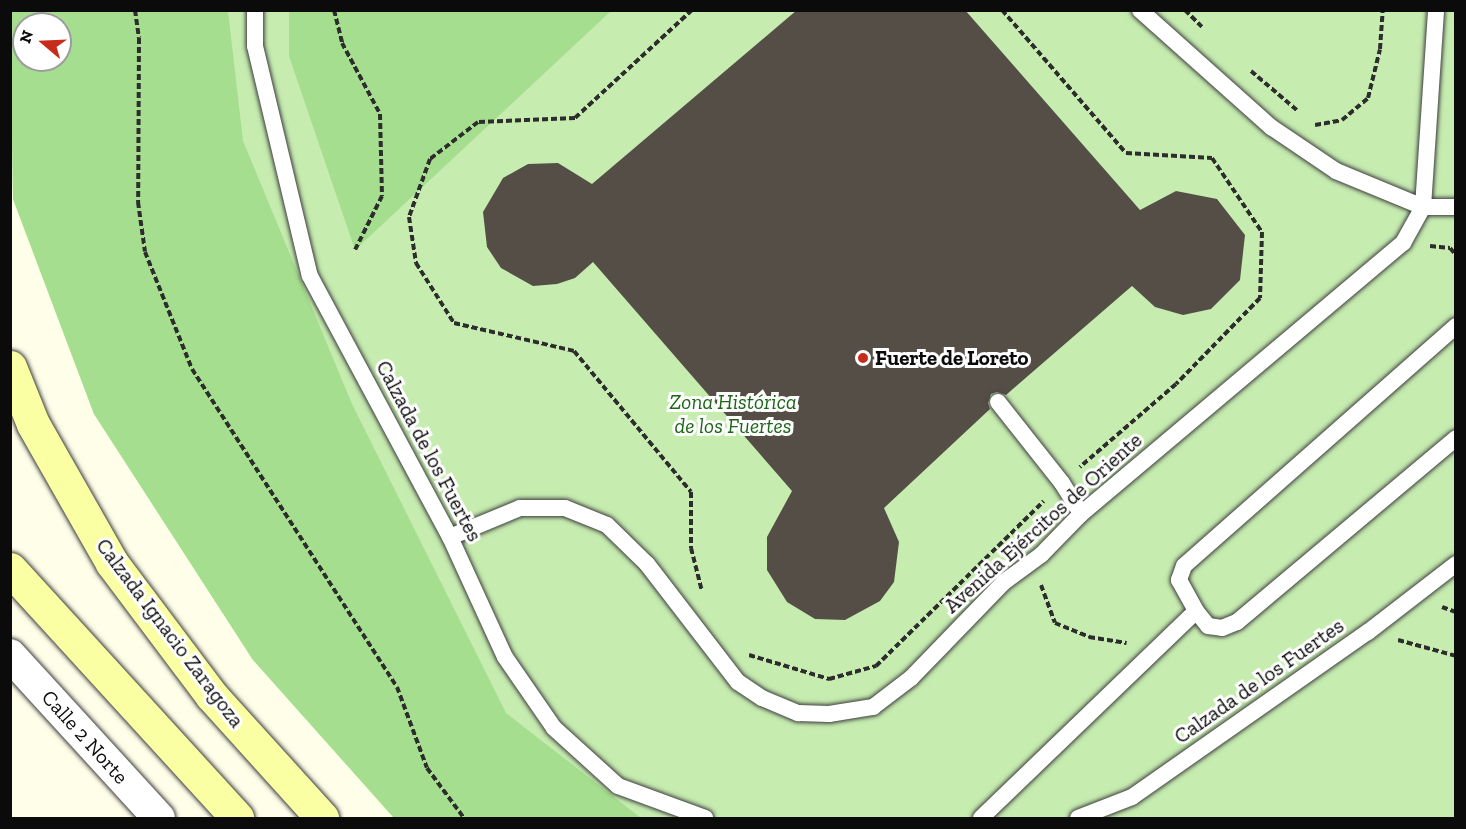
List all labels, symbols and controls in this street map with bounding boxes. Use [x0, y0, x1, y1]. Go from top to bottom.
north arrow [12, 12, 72, 72]
text: N [15, 28, 37, 45]
place label: Fuerte de Loreto [875, 345, 1029, 371]
marker: Fuerte de Loreto [856, 351, 870, 365]
street label: Calzada de los Fuertes [371, 356, 487, 546]
park label: Zona Histórica de los Fuertes [670, 389, 796, 439]
street label: Avenida Ejércitos de Oriente [939, 428, 1147, 618]
street label: Calzada Ignacio Zaragoza [91, 534, 249, 732]
street label: Calzada de los Fuertes [1169, 613, 1349, 749]
street label: Calle 2 Norte [36, 685, 134, 789]

